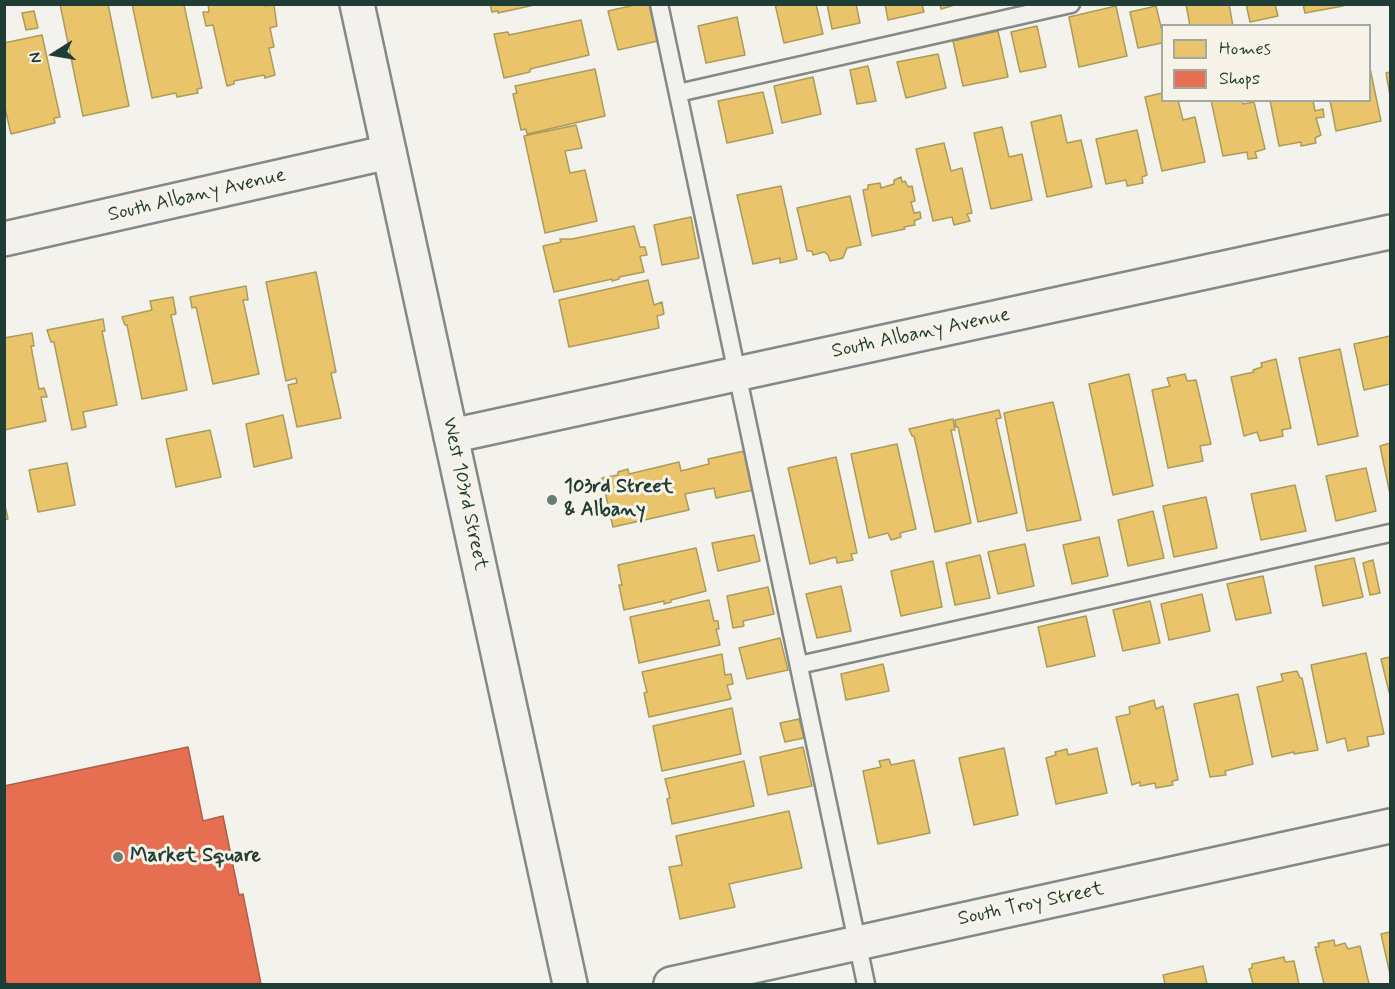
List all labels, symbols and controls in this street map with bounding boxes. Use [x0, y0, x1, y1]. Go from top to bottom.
north arrow [24, 24, 84, 84]
legend [1161, 24, 1371, 102]
text: Homes [1219, 37, 1271, 61]
text: N [25, 50, 47, 65]
text: Shops [1219, 67, 1260, 91]
street label: South Albany Avenue [106, 164, 288, 228]
street label: South Albany Avenue [830, 303, 1012, 365]
street label: West 103rd Street [436, 415, 492, 573]
place label: 103rd Street & Albany [564, 476, 673, 523]
marker: 103rd Street & Albany [545, 493, 559, 507]
place label: Market Square [130, 845, 261, 869]
marker: Market Square [111, 850, 125, 864]
street label: South Troy Street [956, 878, 1106, 932]

